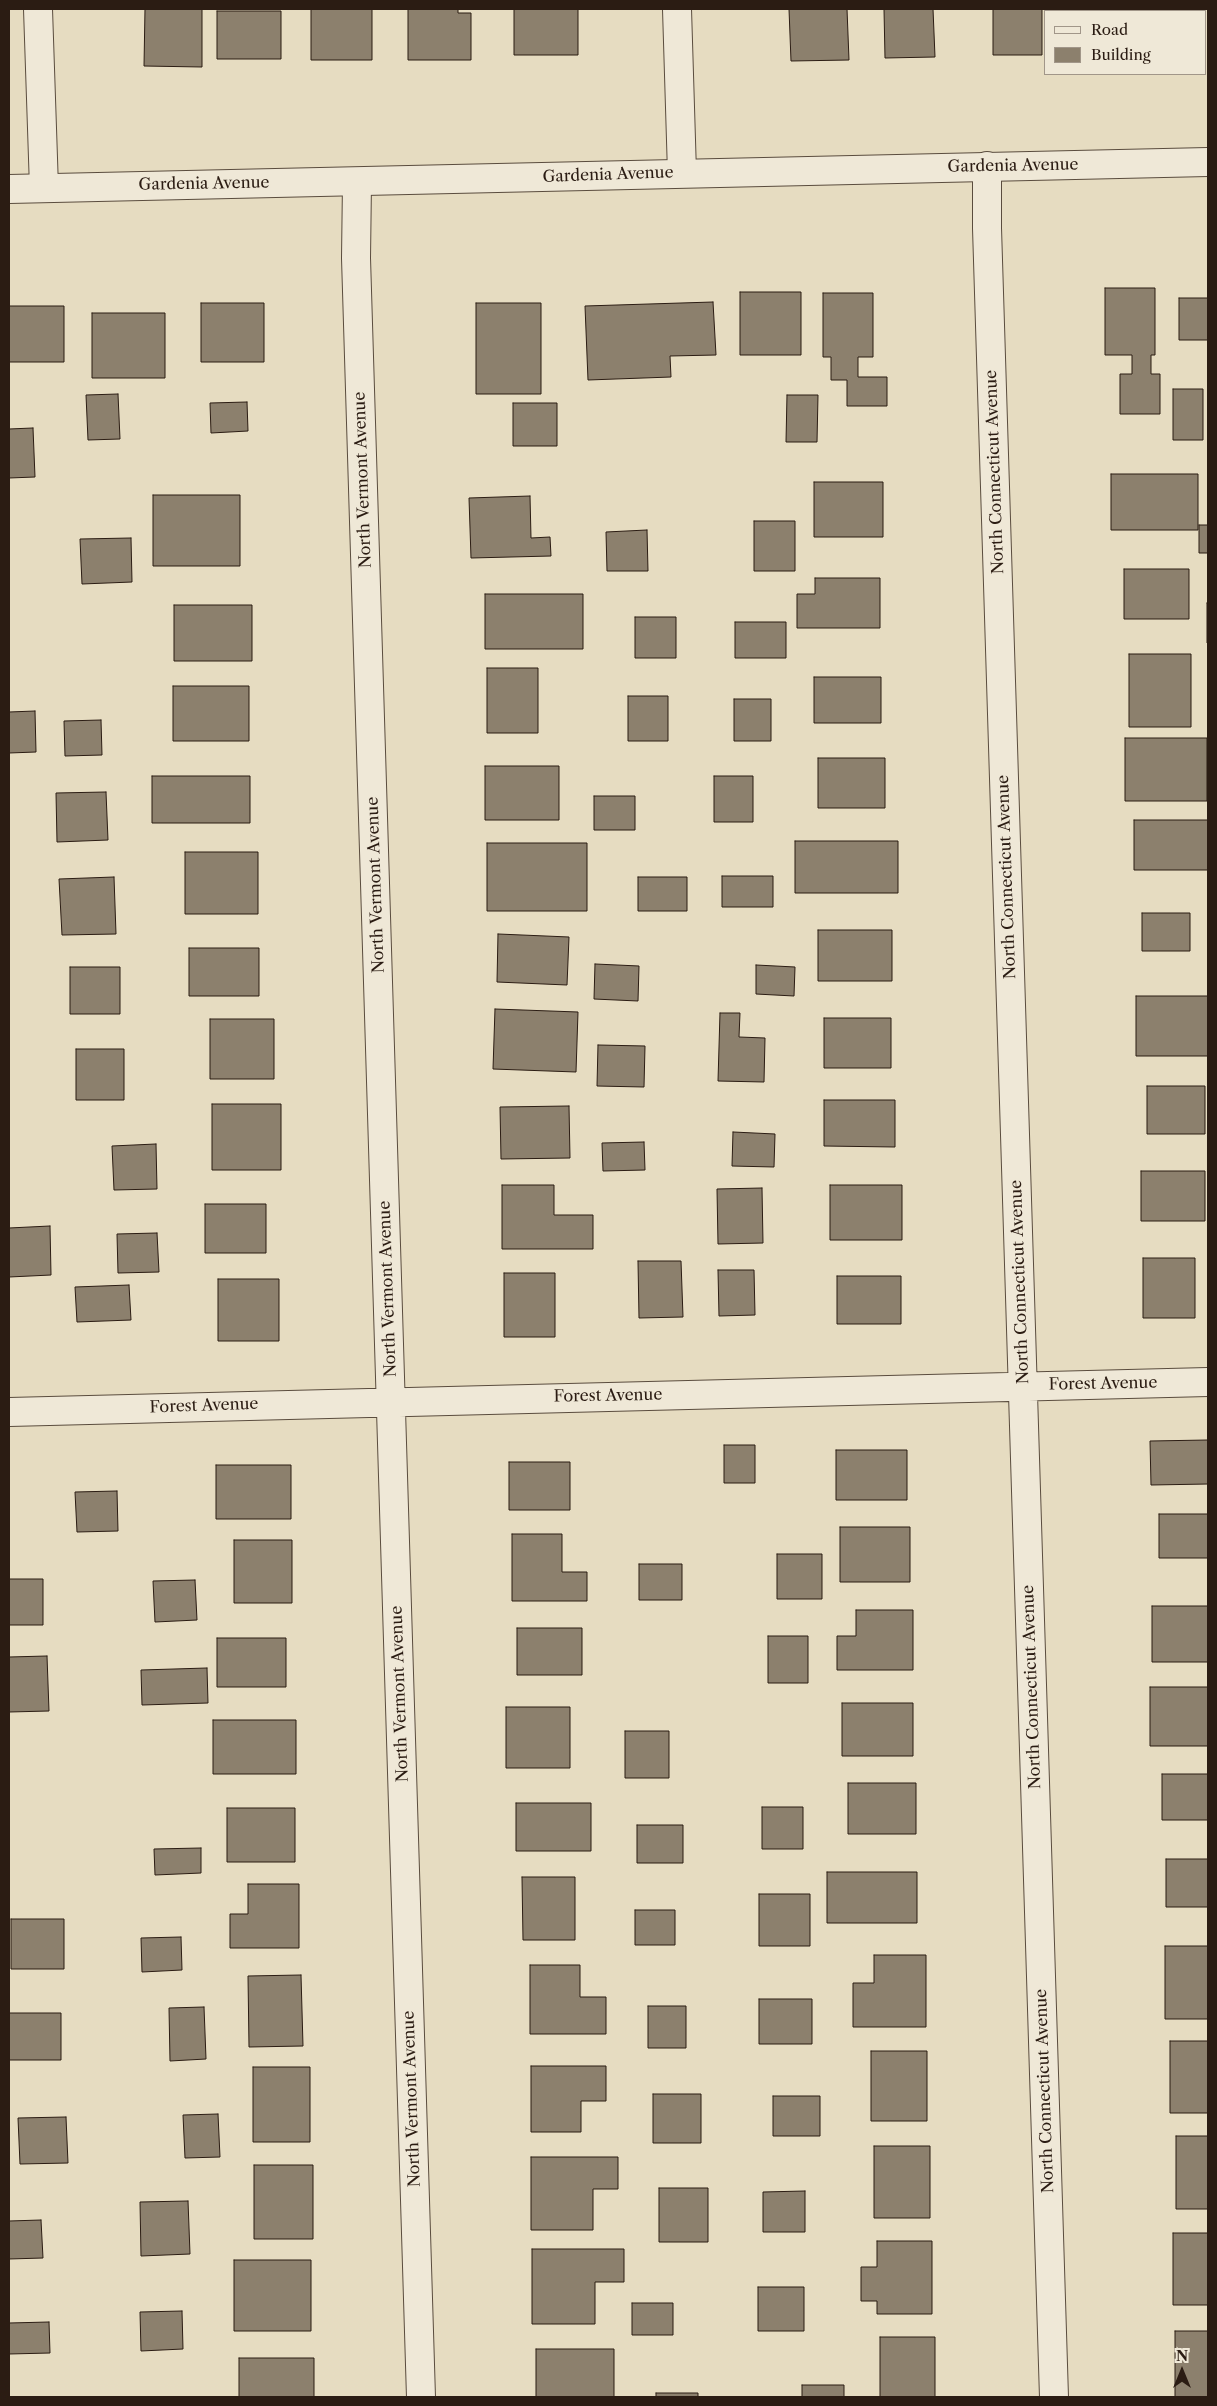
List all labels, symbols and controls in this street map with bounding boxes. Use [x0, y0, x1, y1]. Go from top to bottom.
legend [1044, 10, 1207, 75]
text: Road [1091, 20, 1128, 39]
text: Building [1091, 45, 1151, 64]
street label: Gardenia Avenue [947, 155, 1079, 177]
street label: Gardenia Avenue [542, 163, 674, 187]
street label: Gardenia Avenue [138, 173, 270, 195]
street label: North Connecticut Avenue [982, 370, 1008, 574]
street label: North Vermont Avenue [350, 391, 376, 569]
street label: North Connecticut Avenue [994, 775, 1020, 979]
street label: North Vermont Avenue [363, 796, 389, 974]
street label: North Connecticut Avenue [1007, 1180, 1033, 1384]
street label: North Vermont Avenue [375, 1200, 401, 1378]
street label: Forest Avenue [1048, 1373, 1158, 1395]
street label: Forest Avenue [553, 1385, 663, 1407]
street label: Forest Avenue [149, 1395, 259, 1417]
street label: North Connecticut Avenue [1019, 1585, 1045, 1789]
street label: North Vermont Avenue [387, 1605, 413, 1783]
street label: North Connecticut Avenue [1032, 1989, 1058, 2193]
street label: North Vermont Avenue [399, 2010, 425, 2188]
north arrow [1157, 2346, 1207, 2396]
text: N [1176, 2347, 1188, 2365]

